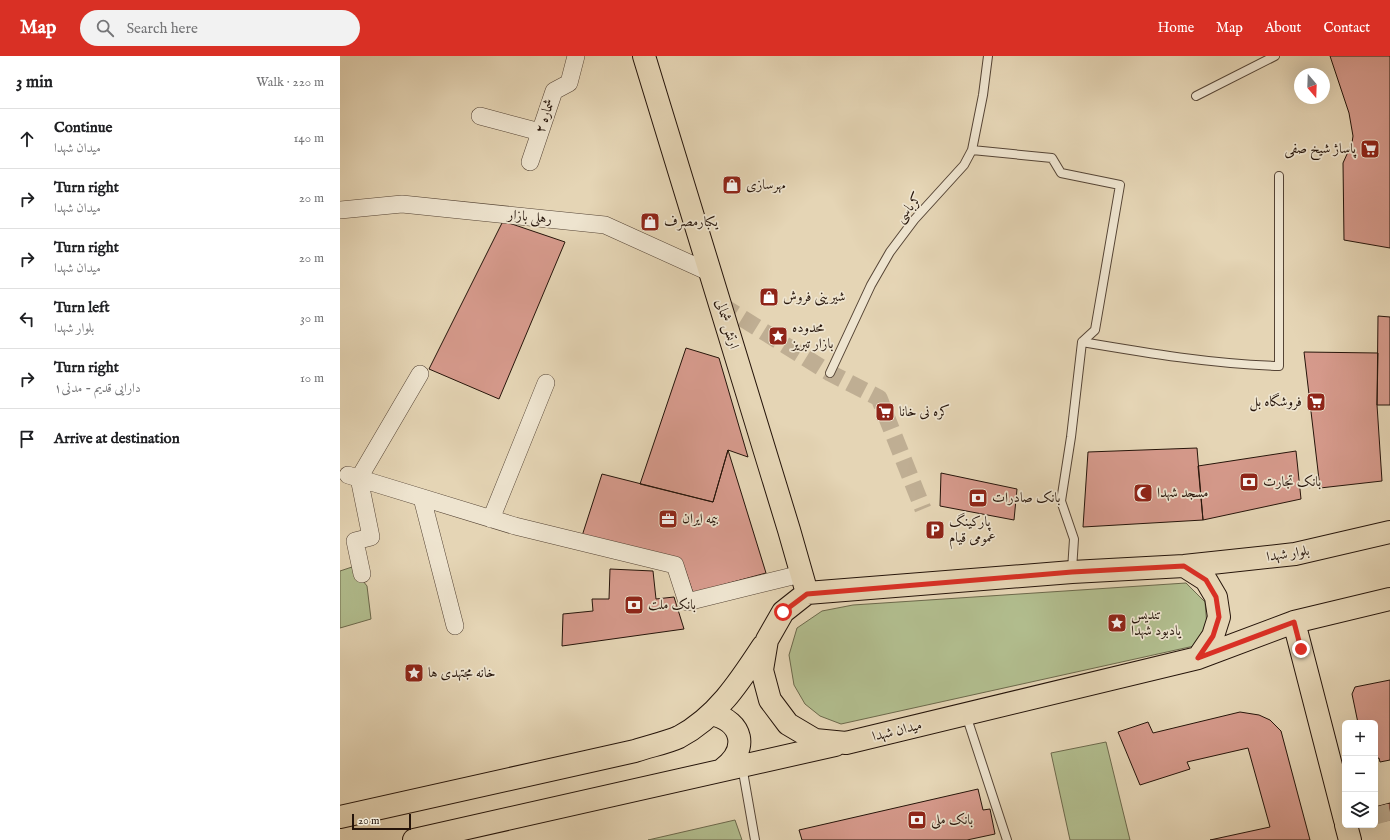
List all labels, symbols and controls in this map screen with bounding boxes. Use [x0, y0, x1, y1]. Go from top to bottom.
search box [80, 10, 360, 46]
text: Map [20, 16, 56, 40]
icon: search [94, 17, 116, 39]
text: Search here [126, 19, 198, 38]
text: Home [1158, 19, 1194, 37]
text: Map [1216, 19, 1243, 37]
text: About [1265, 19, 1301, 37]
text: Contact [1323, 19, 1370, 37]
north arrow [1294, 68, 1330, 104]
text: 3 min [16, 72, 53, 93]
text: Walk · 220 m [256, 74, 324, 91]
street label: شماره ۲ [531, 97, 559, 135]
text: Continue [54, 118, 112, 137]
icon: ahead [16, 128, 38, 150]
text: 140 m [294, 130, 324, 147]
supermarket icon: پاساژ شیخ صفی [1359, 138, 1381, 160]
text: میدان شهدا [54, 140, 101, 157]
place label: پاساژ شیخ صفی [1285, 140, 1357, 161]
shop icon: مهرسازی [721, 174, 743, 196]
place label: مهرسازی [746, 176, 786, 194]
text: Turn right [54, 178, 119, 197]
icon: right [16, 188, 38, 210]
street label: کرباسی [891, 189, 927, 227]
text: 20 m [299, 190, 324, 207]
text: میدان شهدا [54, 200, 101, 217]
street label: رهلی بازار [505, 206, 553, 228]
shop icon: یکبارمصرف [639, 211, 661, 233]
place label: یکبارمصرف [664, 213, 719, 231]
text: Turn right [54, 238, 119, 257]
icon: right [16, 248, 38, 270]
text: 20 m [299, 250, 324, 267]
text: میدان شهدا [54, 260, 101, 277]
shop icon: شیرینی فروش [758, 286, 780, 308]
place label: شیرینی فروش [783, 288, 846, 306]
street label: ارتش شمالی [711, 297, 743, 351]
text: Turn left [54, 298, 110, 317]
icon: left [16, 308, 38, 330]
text: 30 m [300, 310, 324, 327]
place label: محدوده بازار تبریز [790, 319, 834, 353]
text: بلوار شهدا [54, 320, 94, 337]
place icon: محدوده بازار تبریز [767, 325, 789, 347]
text: Turn right [54, 358, 119, 377]
icon: right [16, 368, 38, 390]
text: 10 m [300, 370, 324, 387]
text: دارایی قدیم - مدنی۱ [54, 380, 141, 397]
supermarket icon: فروشگاه بل [1305, 391, 1327, 413]
place label: فروشگاه بل [1250, 392, 1302, 412]
supermarket icon: کره نی خانا [874, 401, 896, 423]
place label: کره نی خانا [899, 403, 950, 421]
icon: arrive [16, 428, 38, 450]
text: Arrive at destination [54, 429, 180, 448]
bank icon: بانک تجارت [1238, 471, 1260, 493]
place label: بانک تجارت [1263, 473, 1322, 491]
mosque icon: مسجد شهدا [1132, 482, 1154, 504]
place label: مسجد شهدا [1157, 484, 1208, 502]
bank icon: بانک صادرات [967, 487, 989, 509]
place label: بانک صادرات [992, 489, 1061, 507]
office icon: بیمه ایران [657, 508, 679, 530]
place label: بیمه ایران [682, 510, 719, 528]
place label: پارکینگ عمومی قیام [949, 512, 996, 550]
parking icon: پارکینگ عمومی قیام [924, 519, 946, 541]
street label: بلوار شهدا [1265, 542, 1311, 566]
bank icon: بانک ملت [623, 594, 645, 616]
place label: بانک ملت [648, 596, 696, 614]
route start [774, 603, 792, 621]
place label: تندیس یادبود شهدا [1131, 606, 1182, 640]
place icon: تندیس یادبود شهدا [1106, 612, 1128, 634]
route end [1292, 640, 1310, 658]
place icon: خانه مجتهدی ها [403, 662, 425, 684]
place label: خانه مجتهدی ها [428, 664, 495, 682]
street label: میدان شهدا [870, 716, 924, 746]
map controls [1342, 720, 1378, 828]
button: + [1342, 720, 1378, 756]
button: − [1342, 756, 1378, 792]
button: layers [1342, 792, 1378, 828]
bank icon: بانک ملی [906, 809, 928, 831]
place label: بانک ملی [931, 811, 974, 829]
scale bar [352, 812, 411, 831]
text: 20 m [358, 814, 379, 828]

